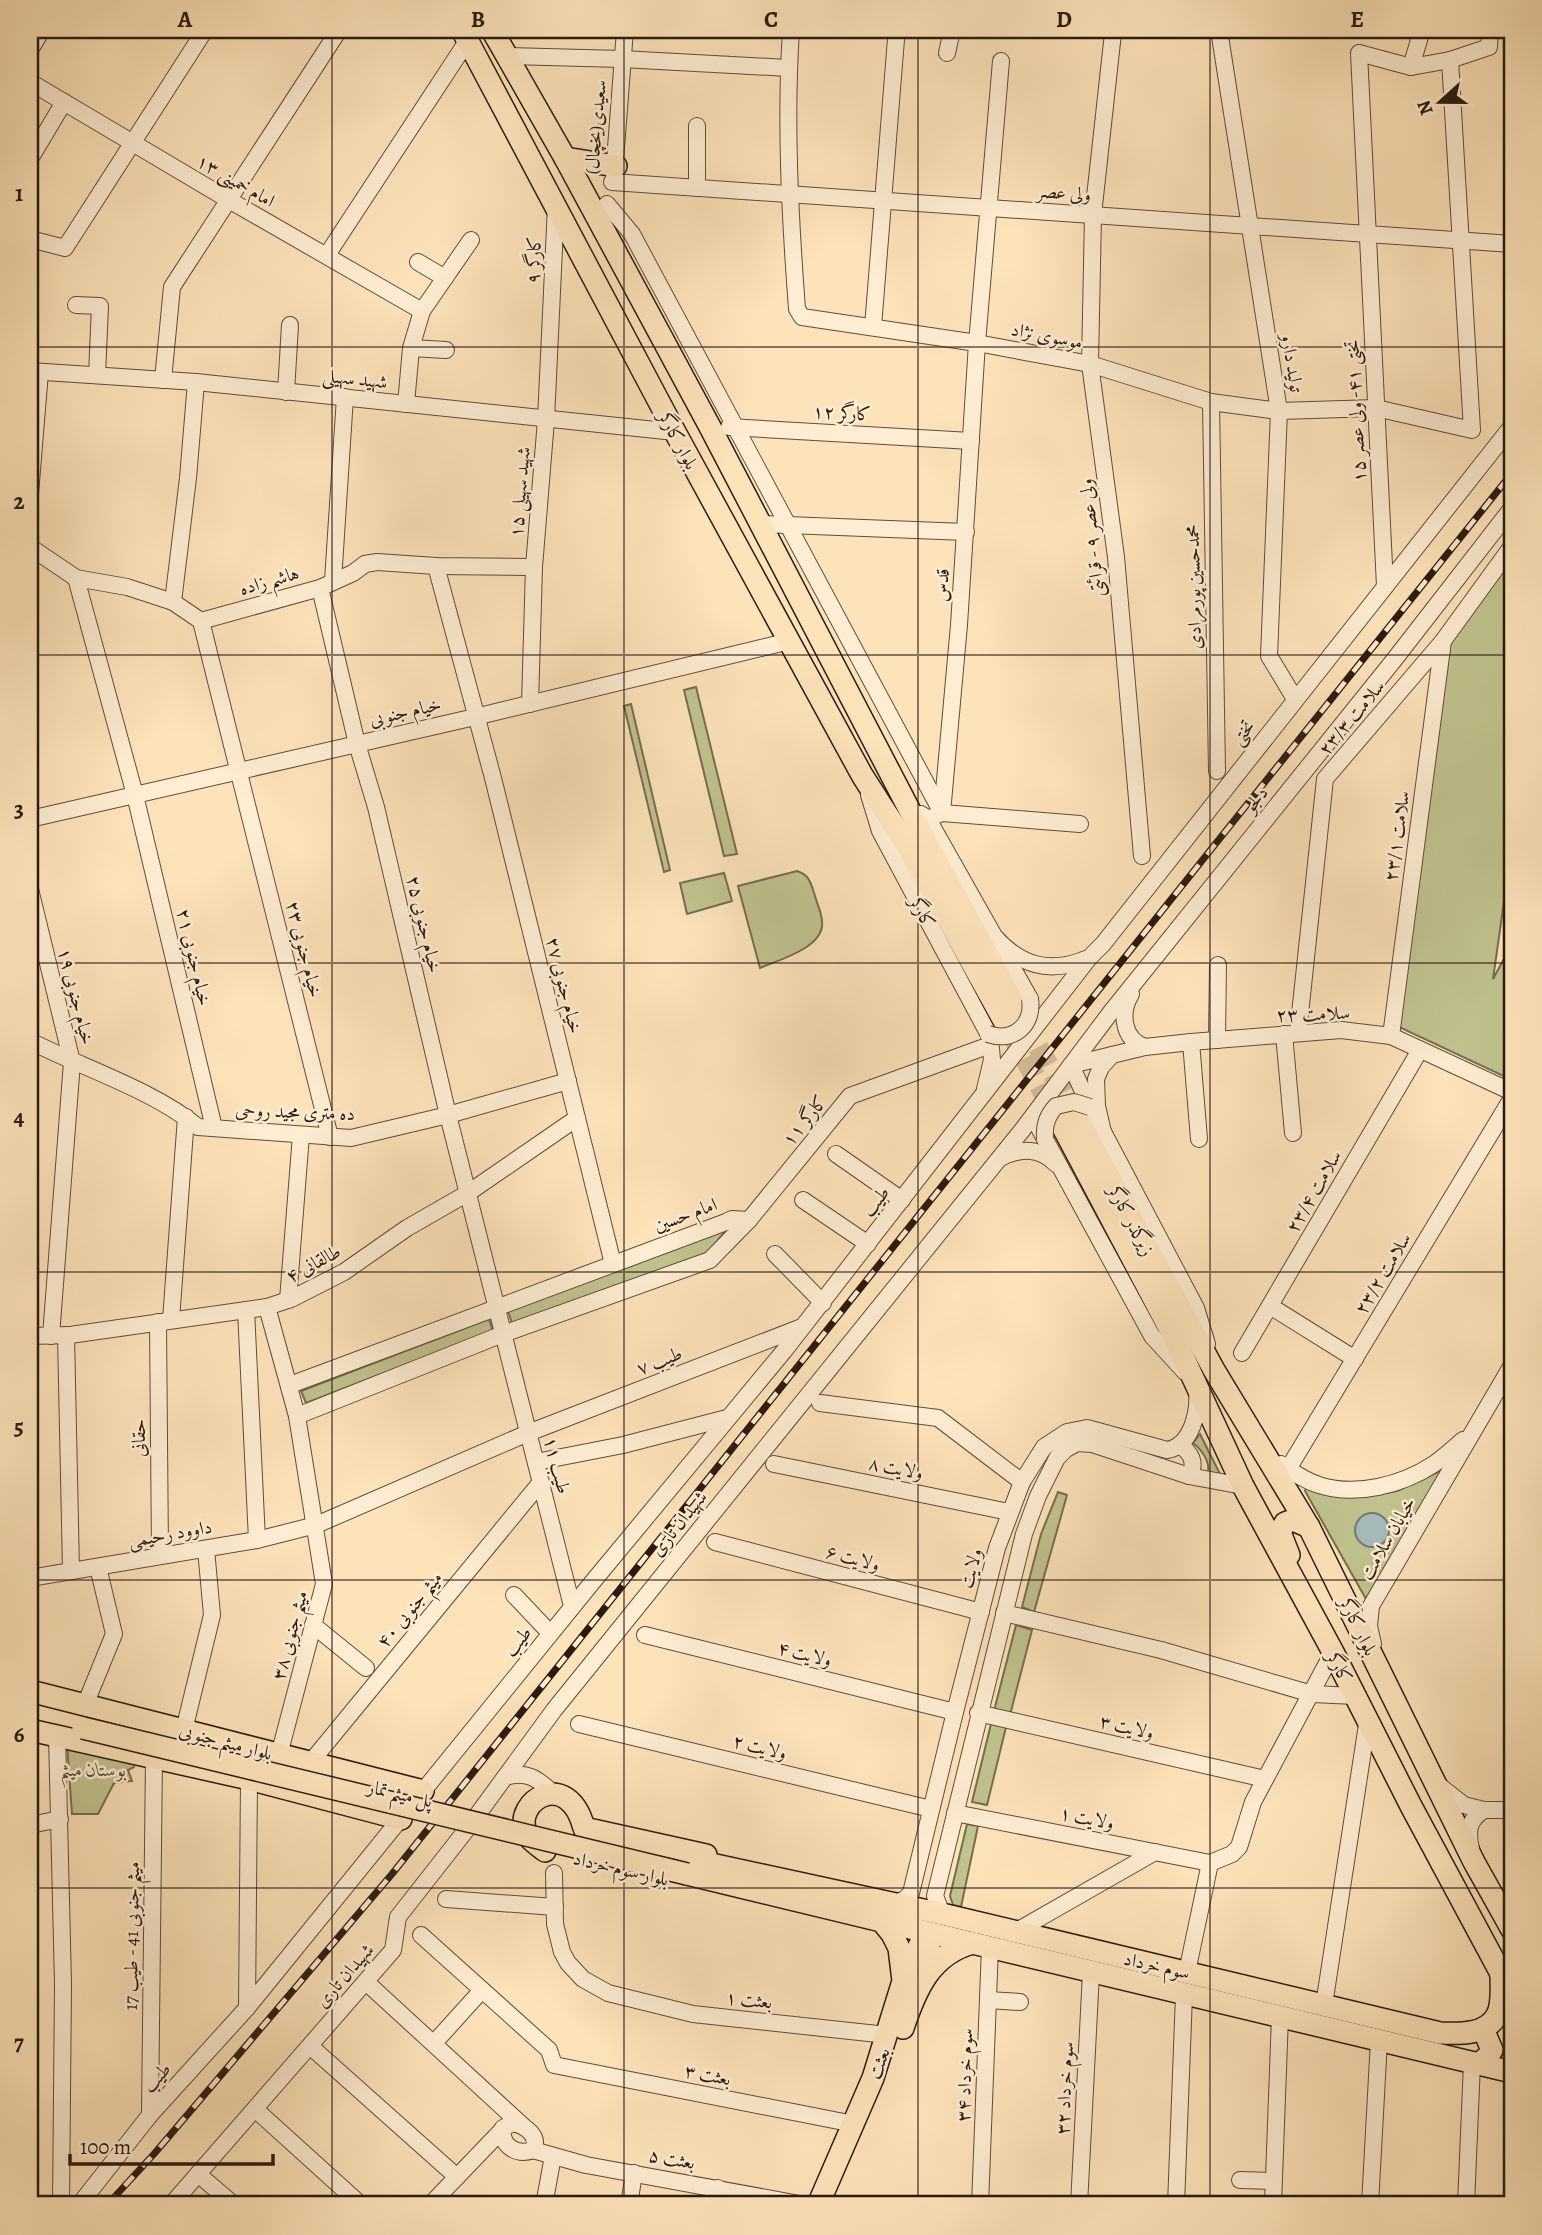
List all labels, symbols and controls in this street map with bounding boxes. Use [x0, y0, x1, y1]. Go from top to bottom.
text: A [177, 4, 193, 35]
text: B [471, 4, 485, 35]
text: C [764, 4, 778, 35]
text: D [1056, 4, 1072, 35]
text: E [1350, 4, 1364, 35]
north arrow [1406, 66, 1476, 136]
street label: سعیدی(یخچال) [579, 79, 613, 175]
text: N [1410, 96, 1440, 119]
street label: امام خمینی ۱۳ [190, 148, 279, 216]
text: 1 [15, 178, 23, 209]
street label: ولی عصر [1034, 178, 1092, 208]
street label: کارگر ۹ [520, 236, 548, 284]
street label: موسوی نژاد [1009, 316, 1085, 356]
street label: تولید دارو [1274, 330, 1310, 395]
street label: تختی ۴۱- ولی عصر ۱۵ [1339, 339, 1373, 483]
street label: شهید سهیلی [321, 363, 389, 396]
street label: کارگر ۱۲ [812, 398, 872, 428]
street label: بلوار کارگر [651, 405, 704, 474]
street label: شهید سهیلی ۱۵ [503, 446, 538, 539]
street label: ولی عصر ۹ - قرائتی [1073, 478, 1111, 598]
text: 2 [13, 486, 25, 517]
street label: محمدحسین پورمرادی [1180, 524, 1208, 650]
street label: هاشم زاده [236, 560, 304, 608]
street label: قدس [928, 568, 956, 603]
street label: سلامت ۲۳/۳ [1312, 674, 1391, 761]
street label: خیام جنوبی [367, 691, 444, 736]
street label: تختی [1225, 714, 1261, 751]
street label: دلجو [1236, 781, 1274, 820]
street label: سلامت ۲۳/۱ [1378, 789, 1416, 883]
text: 3 [14, 794, 24, 825]
street label: خیام جنوبی ۲۵ [397, 873, 448, 976]
street label: کارگر [902, 890, 941, 933]
street label: خیام جنوبی ۲۳ [277, 898, 329, 1001]
street label: خیام جنوبی ۲۱ [167, 906, 218, 1009]
street label: خیام جنوبی ۲۷ [537, 934, 589, 1037]
street label: خیام جنوبی ۱۹ [49, 945, 101, 1048]
street label: سلامت ۲۳ [1276, 1000, 1351, 1028]
street label: کارگر ۱۱ [776, 1090, 833, 1152]
street label: ده متری مجید روحی [234, 1097, 355, 1127]
text: 4 [14, 1102, 25, 1133]
street label: سلامت ۲۳/۴ [1280, 1145, 1348, 1238]
street label: زیرگذر کارگر [1101, 1178, 1162, 1261]
street label: طیب [856, 1181, 896, 1222]
street label: امام حسین [650, 1191, 722, 1241]
street label: سلامت ۲۳/۲ [1348, 1228, 1418, 1319]
street label: طالقانی ۴ [281, 1239, 346, 1289]
street label: طیب ۷ [633, 1340, 686, 1382]
text: 5 [14, 1411, 24, 1442]
street label: حقانی [126, 1419, 152, 1457]
street label: طیب ۱۱ [537, 1434, 577, 1497]
street label: ولایت ۸ [866, 1450, 925, 1486]
street label: شهیدان تاری [644, 1485, 713, 1562]
street label: خیابان سلامت [1354, 1492, 1422, 1585]
street label: داوود رحیمی [126, 1514, 214, 1554]
street label: ولایت ۶ [823, 1538, 883, 1578]
street label: ولایت [953, 1546, 989, 1591]
street label: میثم جنوبی ۴۰ [371, 1566, 453, 1657]
street label: میثم جنوبی ۳۸ [266, 1588, 320, 1684]
street label: بلوار کارگر [1332, 1591, 1384, 1660]
street label: طیب [498, 1621, 538, 1662]
street label: ولایت ۴ [775, 1635, 835, 1673]
street label: کارگر [1319, 1645, 1358, 1688]
street label: ولایت ۳ [1097, 1708, 1156, 1746]
street label: بلوار میثم جنوبی [175, 1717, 275, 1773]
text: 6 [14, 1719, 25, 1750]
street label: ولایت ۲ [730, 1728, 790, 1766]
park label: بوستان میثم [60, 1757, 127, 1789]
street label: پل میثم تمار [361, 1773, 436, 1820]
street label: ولایت ۱ [1057, 1800, 1116, 1836]
street label: بلوار سوم خرداد [570, 1845, 671, 1896]
street label: میثم جنوبی 41 - طیب 17 [118, 1861, 152, 2011]
street label: شهیدان تاری [309, 1938, 380, 2014]
street label: سوم خرداد [1120, 1946, 1193, 1989]
street label: بعثت ۱ [724, 1985, 774, 2015]
text: 7 [14, 2027, 24, 2058]
street label: سوم خرداد ۳۴ [950, 2028, 983, 2122]
street label: سوم خرداد ۳۲ [1050, 2041, 1083, 2136]
street label: بعثت [861, 2044, 897, 2083]
street label: طیب [136, 2057, 177, 2098]
street label: بعثت ۳ [682, 2058, 733, 2092]
scale bar [70, 2123, 273, 2167]
text: 100 m [80, 2133, 131, 2161]
street label: بعثت ۵ [646, 2142, 697, 2176]

